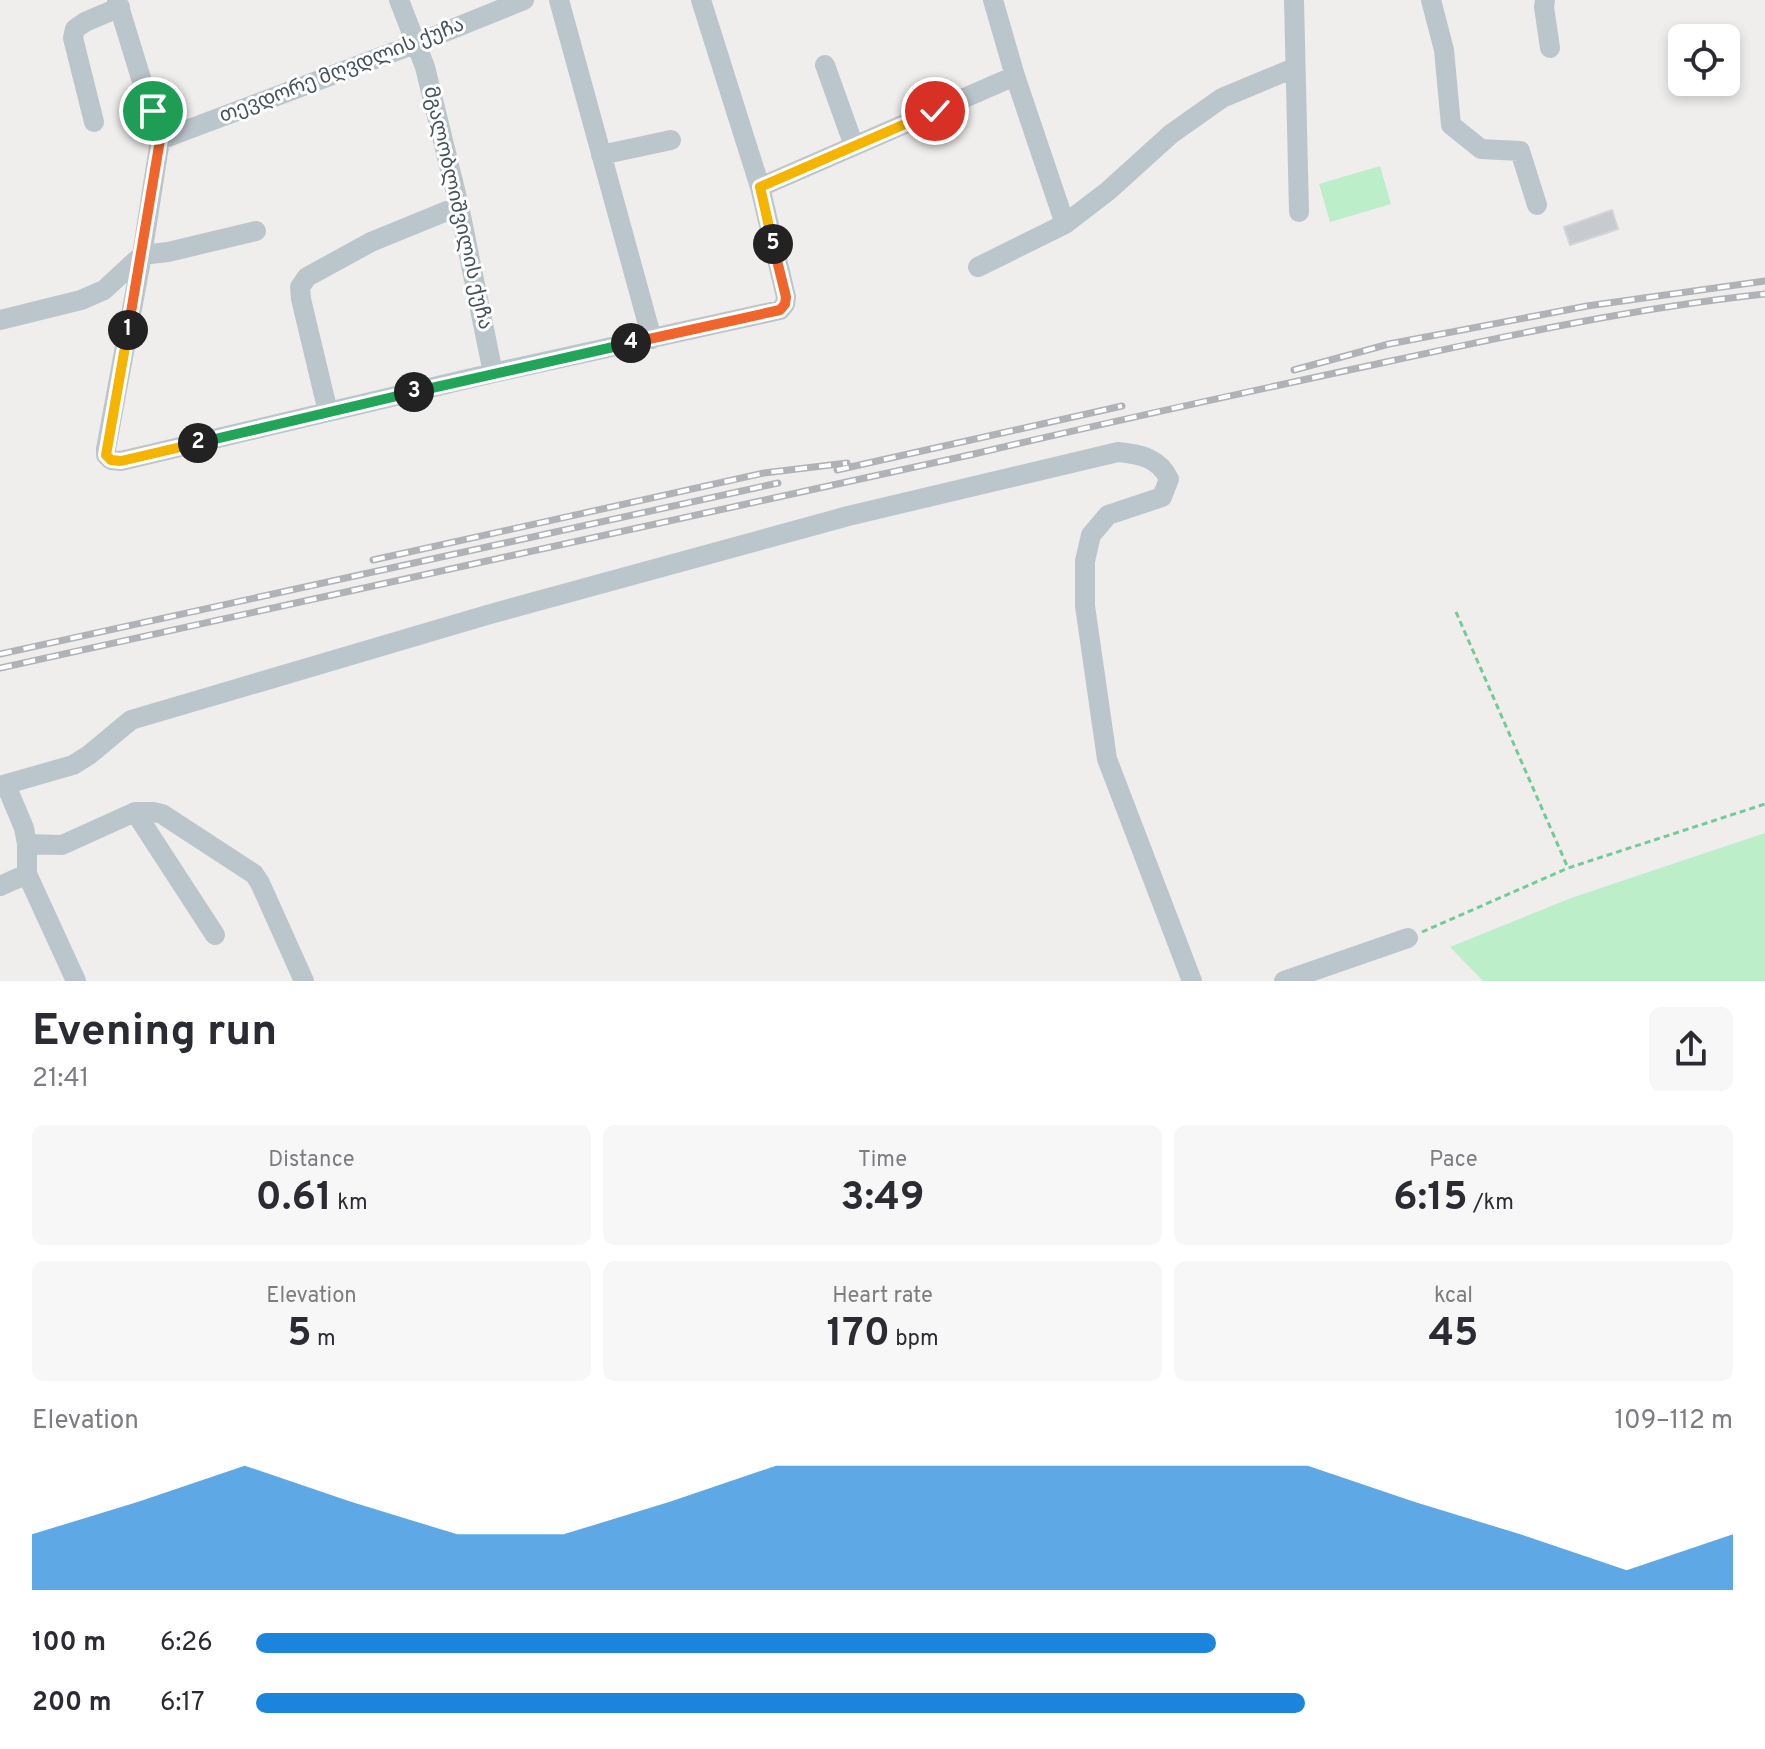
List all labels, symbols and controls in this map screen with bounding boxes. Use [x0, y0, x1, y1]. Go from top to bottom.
street label: თევდორე მღვდლის ქუჩა [216, 12, 468, 130]
map controls [1668, 24, 1740, 96]
button: locate [1668, 24, 1740, 96]
pin [119, 77, 187, 145]
pin [901, 77, 969, 145]
street label: მგალობლიშვილის ქუჩა [416, 84, 498, 332]
icon: arrive [131, 89, 175, 133]
icon: check [913, 89, 957, 133]
pin: 5 [753, 224, 793, 264]
text: 5 [766, 230, 780, 257]
pin: 1 [108, 310, 148, 350]
text: 1 [124, 316, 132, 343]
pin: 4 [611, 323, 651, 363]
text: 4 [624, 329, 638, 356]
pin: 3 [394, 372, 434, 412]
text: 3 [407, 378, 421, 405]
pin: 2 [178, 423, 218, 463]
text: 2 [191, 429, 205, 456]
text: Evening run [32, 1005, 277, 1061]
button: share [1649, 1007, 1733, 1091]
text: 21:41 [32, 1063, 89, 1096]
text: Distance [268, 1147, 355, 1174]
text: Time [858, 1147, 907, 1174]
text: Pace [1429, 1147, 1478, 1174]
text: 0.61 [255, 1174, 332, 1224]
text: 3:49 [840, 1174, 925, 1224]
text: 6:15 [1393, 1174, 1468, 1224]
text: km [332, 1190, 368, 1217]
text: /km [1468, 1190, 1514, 1217]
text: Elevation [266, 1283, 357, 1310]
text: Heart rate [832, 1283, 933, 1310]
text: kcal [1434, 1283, 1473, 1310]
text: 5 [287, 1310, 312, 1360]
text: 170 [826, 1310, 890, 1360]
text: 45 [1428, 1310, 1479, 1360]
text: m [312, 1326, 336, 1353]
text: bpm [890, 1326, 939, 1353]
text: Elevation [32, 1405, 139, 1438]
text: 109–112 m [1614, 1405, 1733, 1438]
text: 100 m [32, 1627, 106, 1660]
text: 6:26 [160, 1627, 213, 1660]
text: 200 m [32, 1687, 111, 1720]
text: 6:17 [160, 1687, 205, 1720]

